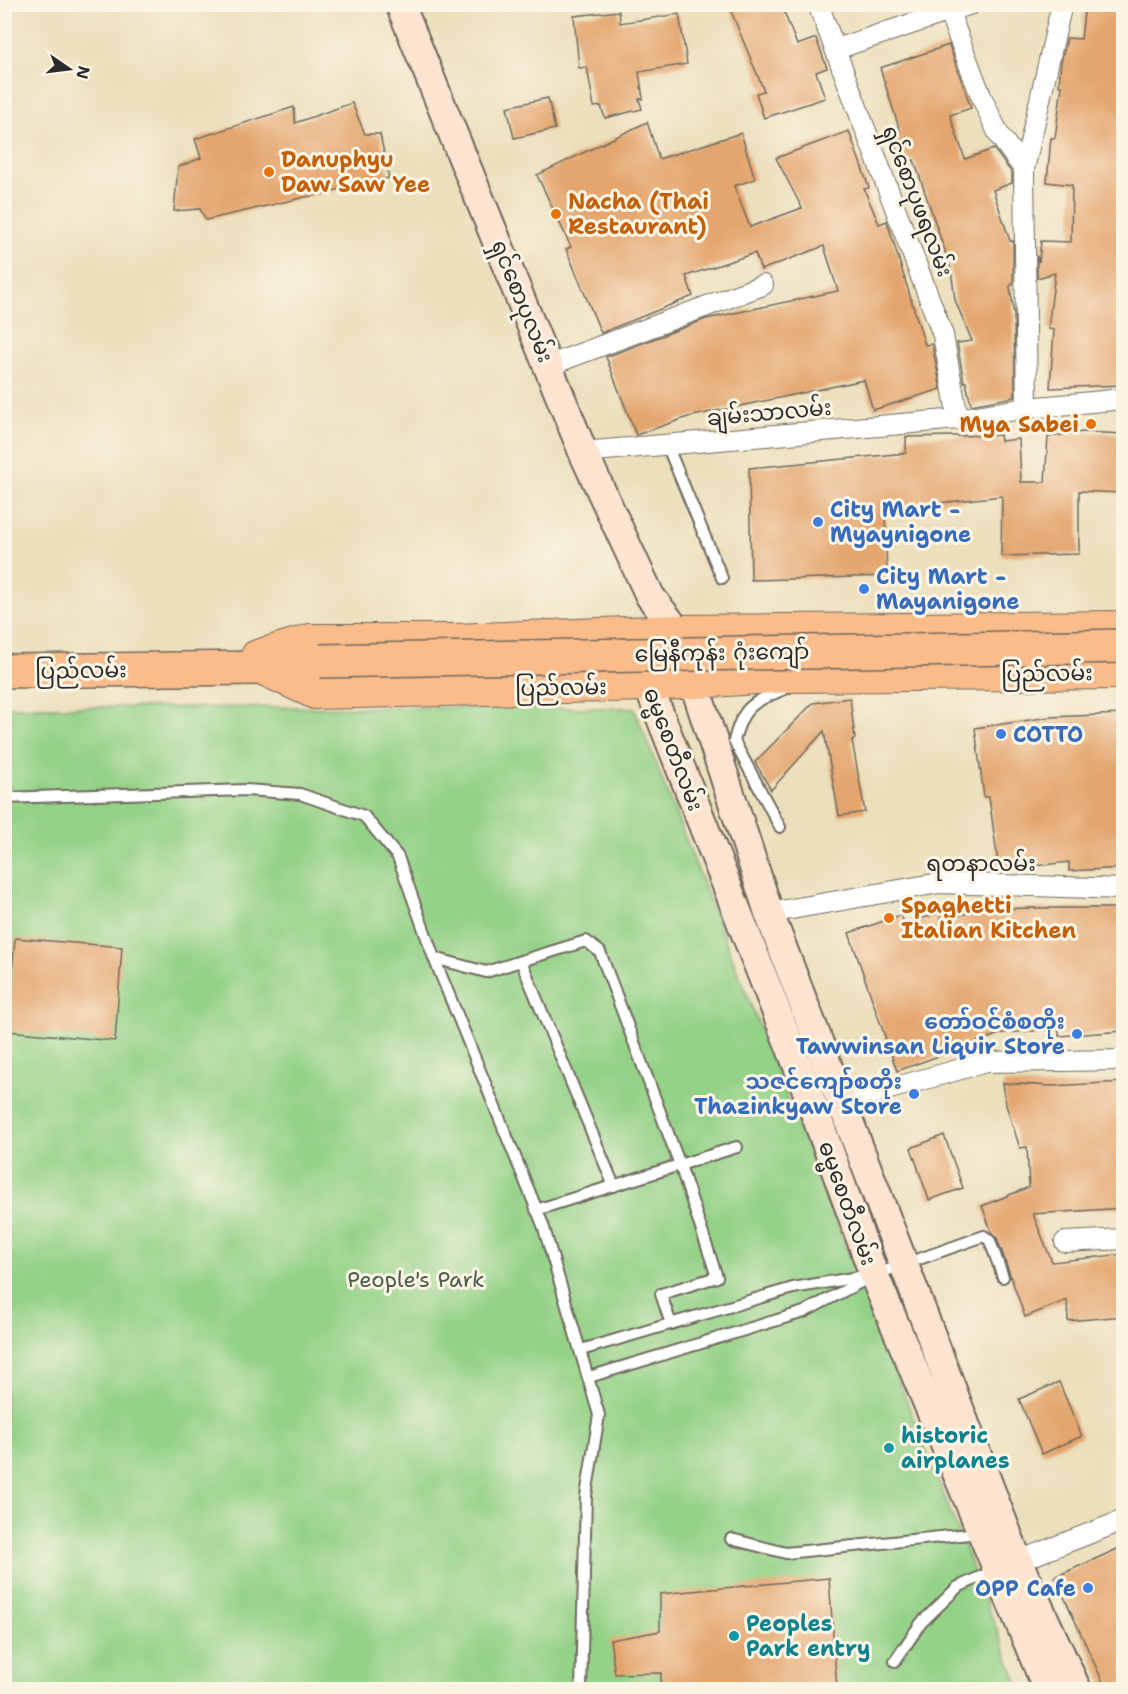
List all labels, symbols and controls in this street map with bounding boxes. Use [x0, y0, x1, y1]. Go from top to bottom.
north arrow [39, 39, 99, 99]
text: N [71, 64, 95, 81]
street label: ရှင်စောပုဖရလမ်း [873, 121, 961, 282]
place label: Danuphyu Daw Saw Yee [281, 145, 430, 199]
marker: Danuphyu Daw Saw Yee [262, 165, 276, 179]
place label: Nacha (Thai Restaurant) [568, 187, 709, 241]
marker: Nacha (Thai Restaurant) [549, 207, 563, 221]
street label: ရှင်စောပုလမ်း [482, 235, 561, 368]
street label: ချမ်းသာလမ်း [705, 392, 833, 436]
place label: Mya Sabei [960, 410, 1079, 439]
marker: Mya Sabei [1084, 417, 1098, 431]
place label: City Mart - Myaynigone [830, 495, 971, 549]
marker: City Mart - Myaynigone [811, 515, 825, 529]
place label: City Mart - Mayanigone [876, 562, 1019, 616]
marker: City Mart - Mayanigone [857, 582, 871, 596]
street label: မြေနီကုန်း ဂုံးကျော် [634, 635, 810, 673]
street label: ပြည်လမ်း [35, 654, 127, 689]
street label: ပြည်လမ်း [1001, 657, 1093, 692]
street label: ပြည်လမ်း [515, 671, 607, 706]
street label: ဓမ္မစေတီလမ်း [633, 683, 711, 816]
place label: COTTO [1013, 720, 1083, 749]
marker: COTTO [994, 727, 1008, 741]
street label: ရတနာလမ်း [926, 848, 1036, 881]
place label: Spaghetti Italian Kitchen [901, 891, 1076, 945]
marker: Spaghetti Italian Kitchen [882, 911, 896, 925]
place label: တော်ဝင်စံစတိုး Tawwinsan Liquir Store [796, 1006, 1065, 1061]
marker: တော်ဝင်စံစတိုး Tawwinsan Liquir Store [1070, 1027, 1084, 1041]
place label: သဇင်ကျော်စတိုး Thazinkyaw Store [694, 1066, 902, 1121]
marker: သဇင်ကျော်စတိုး Thazinkyaw Store [907, 1087, 921, 1101]
street label: ဓမ္မစေတီလမ်း [808, 1137, 884, 1270]
park label: People's Park [347, 1265, 485, 1294]
place label: historic airplanes [901, 1421, 1010, 1475]
marker: historic airplanes [882, 1441, 896, 1455]
place label: OPP Cafe [975, 1574, 1076, 1603]
marker: OPP Cafe [1081, 1581, 1095, 1595]
place label: Peoples Park entry [746, 1609, 870, 1663]
marker: Peoples Park entry [727, 1629, 741, 1643]

